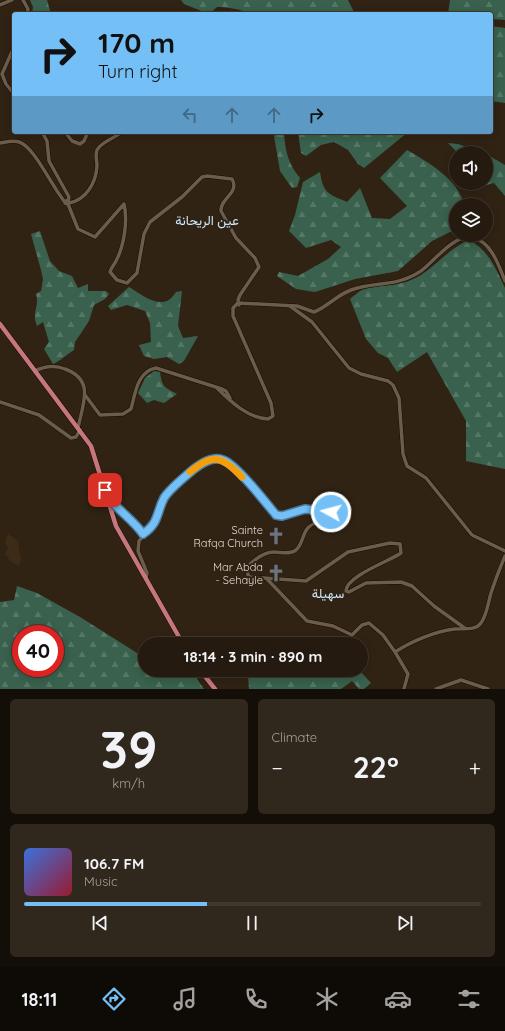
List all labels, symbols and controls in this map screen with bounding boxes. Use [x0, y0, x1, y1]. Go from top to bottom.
text: 170 m [98, 25, 175, 60]
icon: right [32, 28, 84, 80]
text: Turn right [98, 60, 178, 83]
icon: left [179, 104, 201, 126]
icon: ahead [221, 104, 243, 126]
icon: ahead [263, 104, 285, 126]
icon: right [305, 104, 327, 126]
map controls [449, 146, 493, 242]
button: sound [449, 146, 493, 190]
button: layers [449, 198, 493, 242]
district label: عين الريحانة [175, 212, 239, 229]
pin [88, 473, 122, 507]
icon: arrive [94, 479, 116, 501]
position arrow [310, 491, 352, 533]
place label: Sainte Rafqa Church [193, 523, 263, 550]
church icon: Sainte Rafqa Church [266, 526, 286, 546]
place label: Mar Abda - Sehayle [213, 560, 263, 587]
church icon: Mar Abda - Sehayle [266, 563, 286, 583]
district label: سهيلة [312, 585, 344, 602]
speed limit sign: 40 [12, 625, 64, 677]
text: 18:14 · 3 min · 890 m [184, 647, 322, 666]
text: 39 [100, 716, 157, 781]
text: Climate [272, 729, 317, 745]
text: 22° [353, 748, 399, 786]
text: − [272, 754, 283, 782]
text: + [469, 754, 481, 782]
text: km/h [112, 775, 145, 791]
text: 106.7 FM [84, 854, 144, 873]
text: Music [84, 873, 118, 889]
icon: previous [89, 912, 111, 934]
icon: pause [241, 912, 263, 934]
icon: next [394, 912, 416, 934]
icon: directions [100, 985, 128, 1013]
icon: music [171, 985, 199, 1013]
icon: phone [242, 985, 270, 1013]
icon: climate [313, 985, 341, 1013]
icon: car [384, 985, 412, 1013]
icon: filters [455, 985, 483, 1013]
text: 18:11 [22, 988, 57, 1011]

